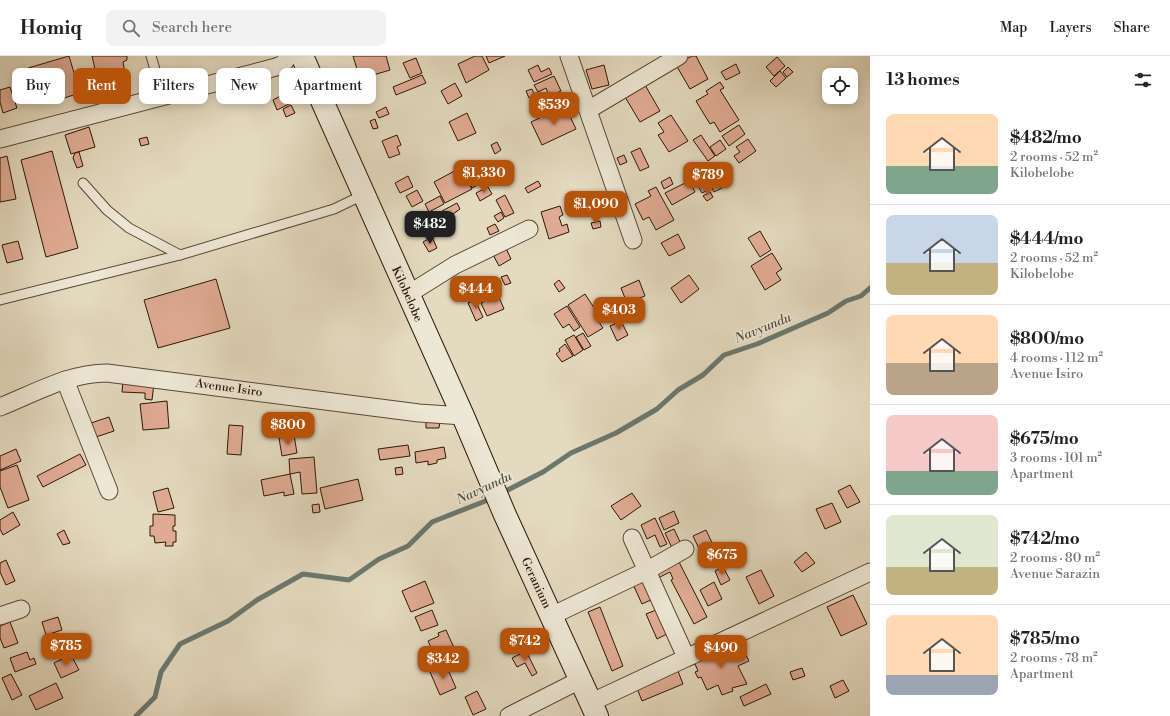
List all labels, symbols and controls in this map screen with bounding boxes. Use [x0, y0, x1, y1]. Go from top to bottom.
search box [106, 10, 386, 46]
text: Homiq [20, 16, 82, 40]
icon: search [120, 17, 142, 39]
text: Search here [152, 18, 232, 37]
text: Map [1000, 19, 1027, 37]
text: Layers [1049, 19, 1092, 37]
text: Share [1114, 19, 1150, 37]
chip: Buy [12, 68, 65, 104]
chip: Rent [73, 68, 131, 104]
chip: Filters [139, 68, 208, 104]
chip: New [216, 68, 271, 104]
chip: Apartment [279, 68, 376, 104]
map controls [822, 68, 858, 104]
button: locate [822, 68, 858, 104]
text: 13 homes [886, 69, 960, 91]
icon: filters [1132, 69, 1154, 91]
pin: $539 [530, 92, 578, 126]
text: $539 [538, 97, 570, 113]
text: $482/mo [1010, 127, 1082, 149]
icon: home [918, 130, 966, 178]
text: 2 rooms · 52 m² [1010, 149, 1098, 165]
pin: $1,330 [451, 160, 517, 194]
pin: $789 [684, 162, 732, 196]
text: $1,330 [462, 165, 506, 181]
text: Kilobelobe [1010, 165, 1074, 181]
text: $789 [692, 167, 724, 183]
pin: $1,090 [563, 191, 629, 225]
text: $1,090 [573, 196, 619, 212]
pin: $482 [406, 211, 454, 245]
text: $482 [414, 216, 446, 232]
text: $444/mo [1010, 228, 1084, 250]
icon: home [918, 231, 966, 279]
text: 2 rooms · 52 m² [1010, 250, 1098, 266]
street label: Kilobelobe [388, 264, 426, 324]
text: Kilobelobe [1010, 266, 1074, 282]
pin: $444 [452, 276, 500, 310]
text: $444 [459, 281, 493, 297]
pin: $403 [595, 297, 643, 331]
text: $403 [602, 302, 636, 318]
water label: Navyundu [731, 309, 794, 347]
text: $800/mo [1010, 328, 1084, 350]
icon: home [918, 331, 966, 379]
text: 4 rooms · 112 m² [1010, 350, 1103, 366]
text: Avenue Isiro [1010, 366, 1083, 382]
street label: Avenue Isiro [194, 376, 264, 400]
pin: $800 [264, 412, 312, 446]
text: $800 [271, 417, 305, 433]
text: $675/mo [1010, 428, 1079, 450]
icon: home [918, 431, 966, 479]
text: 3 rooms · 101 m² [1010, 450, 1102, 466]
text: Apartment [1010, 466, 1074, 482]
water label: Navyundu [453, 468, 515, 508]
text: $742/mo [1010, 528, 1080, 550]
icon: home [918, 531, 966, 579]
pin: $675 [698, 542, 746, 576]
text: $675 [707, 547, 737, 563]
text: 2 rooms · 80 m² [1010, 550, 1100, 566]
street label: Geranium [518, 555, 555, 611]
text: Avenue Sarazin [1010, 566, 1100, 582]
pin: $742 [501, 628, 549, 662]
text: $785/mo [1010, 628, 1080, 650]
icon: home [918, 631, 966, 679]
pin: $785 [42, 633, 90, 667]
text: $742 [509, 633, 541, 649]
pin: $490 [697, 635, 745, 669]
text: $785 [50, 638, 82, 654]
text: $490 [704, 640, 738, 656]
pin: $342 [419, 646, 467, 680]
text: 2 rooms · 78 m² [1010, 650, 1098, 666]
text: $342 [427, 651, 459, 667]
text: Apartment [1010, 666, 1074, 682]

